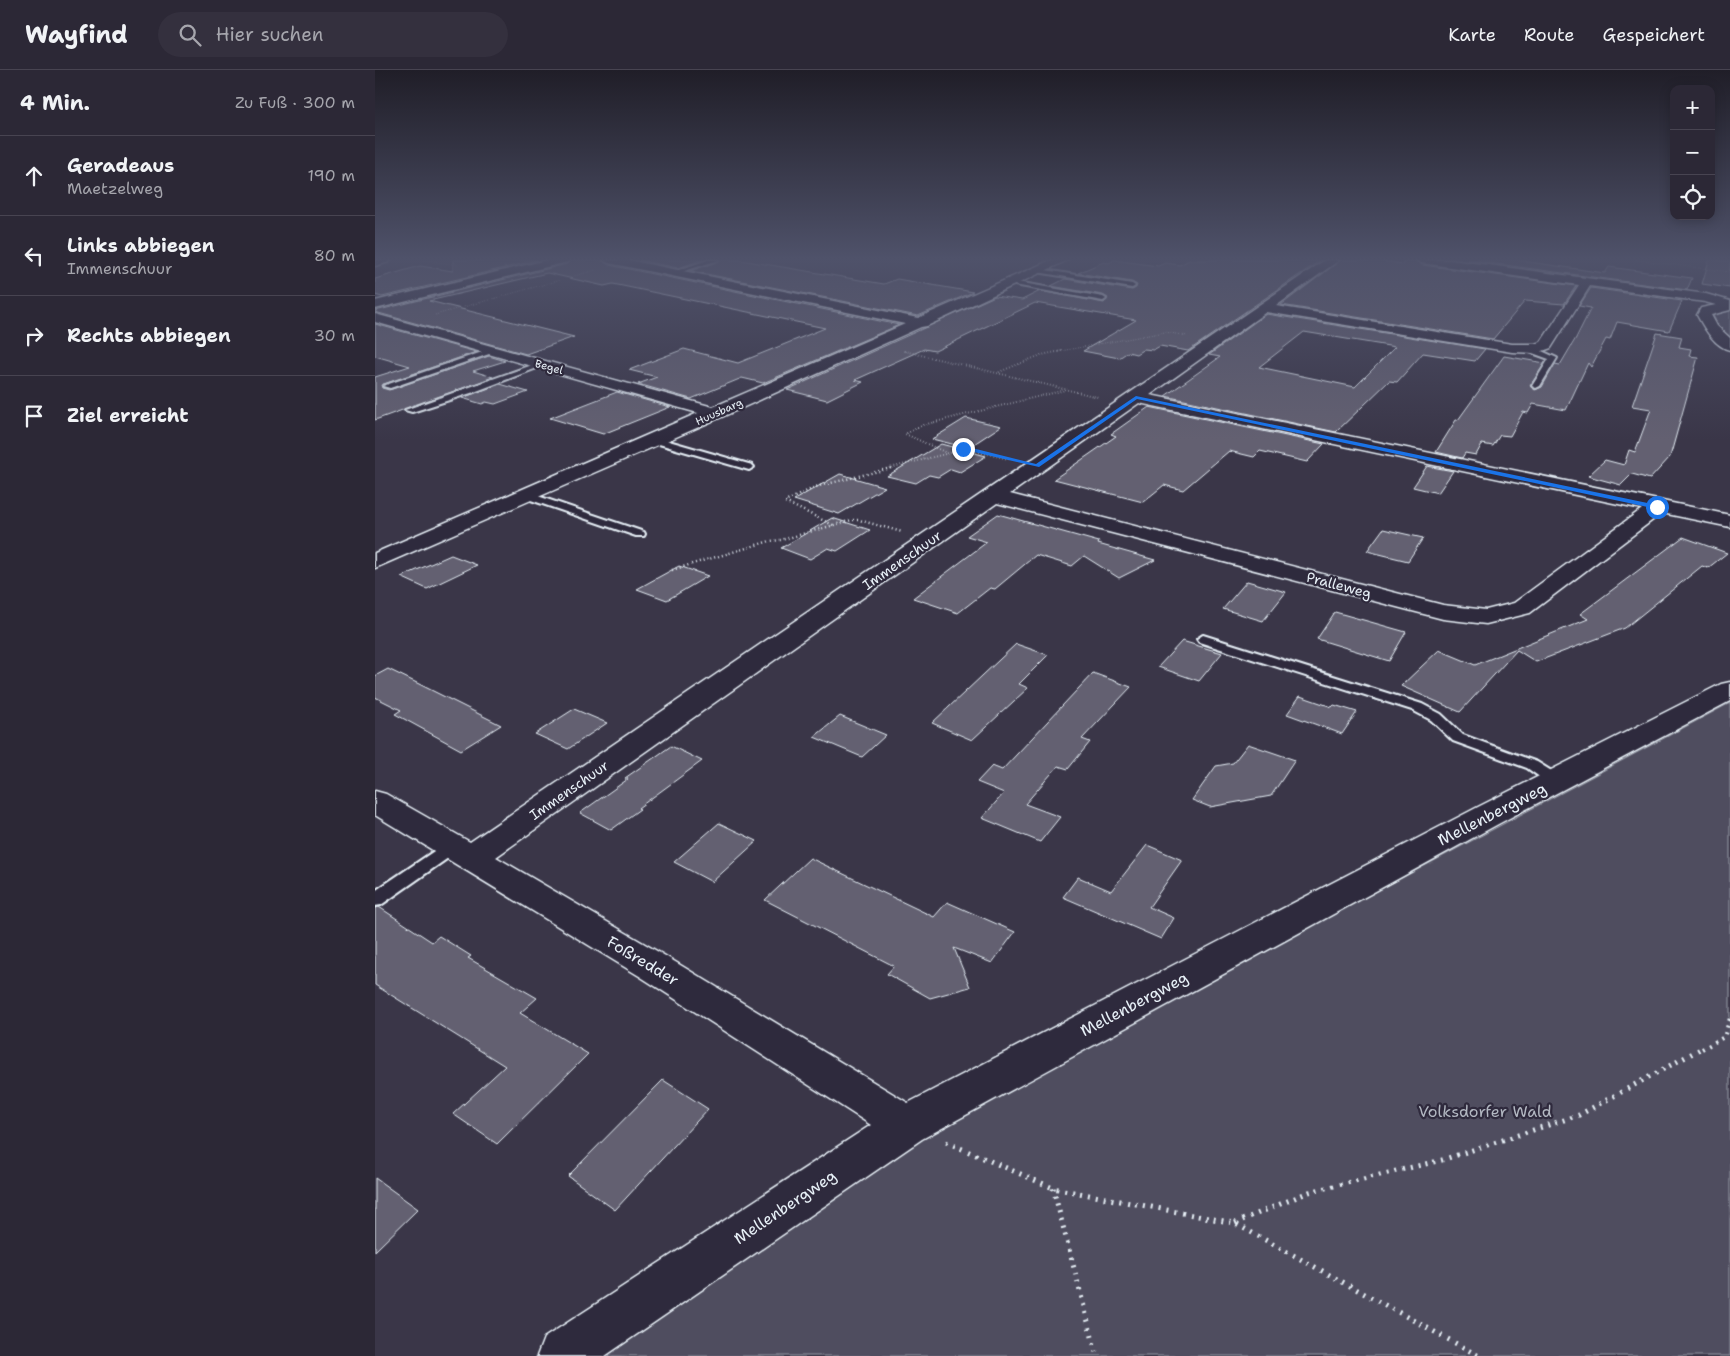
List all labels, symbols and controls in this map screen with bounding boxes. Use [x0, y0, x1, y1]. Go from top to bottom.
search box [158, 12, 508, 57]
text: Wayfind [25, 19, 128, 51]
icon: search [176, 21, 204, 49]
text: Hier suchen [216, 22, 323, 47]
text: Karte [1448, 23, 1496, 47]
text: Route [1524, 23, 1575, 47]
text: Gespeichert [1603, 23, 1705, 47]
map controls [1670, 85, 1715, 220]
button: + [1670, 85, 1715, 130]
text: 4 Min. [20, 89, 90, 117]
text: Zu Fuß · 300 m [235, 92, 355, 113]
button: − [1670, 130, 1715, 175]
text: Geradeaus [67, 153, 174, 178]
icon: ahead [20, 162, 48, 190]
text: 190 m [308, 165, 355, 186]
button: locate [1670, 175, 1715, 220]
text: Maetzelweg [67, 178, 163, 199]
text: Links abbiegen [67, 233, 214, 258]
icon: left [20, 242, 48, 270]
text: 80 m [314, 245, 355, 266]
text: Immenschuur [67, 258, 173, 279]
icon: right [20, 322, 48, 350]
text: Rechts abbiegen [67, 323, 231, 348]
text: 30 m [314, 325, 355, 346]
street label: Begel [533, 356, 565, 378]
street label: Huusbarg [693, 395, 745, 429]
icon: arrive [20, 402, 48, 430]
text: Ziel erreicht [67, 403, 188, 428]
route end [952, 438, 975, 461]
route start [1646, 496, 1669, 519]
street label: Immenschuur [859, 526, 945, 594]
street label: Pralleweg [1305, 568, 1373, 602]
street label: Immenschuur [526, 756, 612, 824]
street label: Mellenbergweg [1434, 777, 1550, 850]
street label: Foßredder [603, 931, 683, 991]
street label: Mellenbergweg [1076, 967, 1192, 1041]
park label: Volksdorfer Wald [1418, 1101, 1552, 1122]
street label: Mellenbergweg [730, 1165, 840, 1249]

